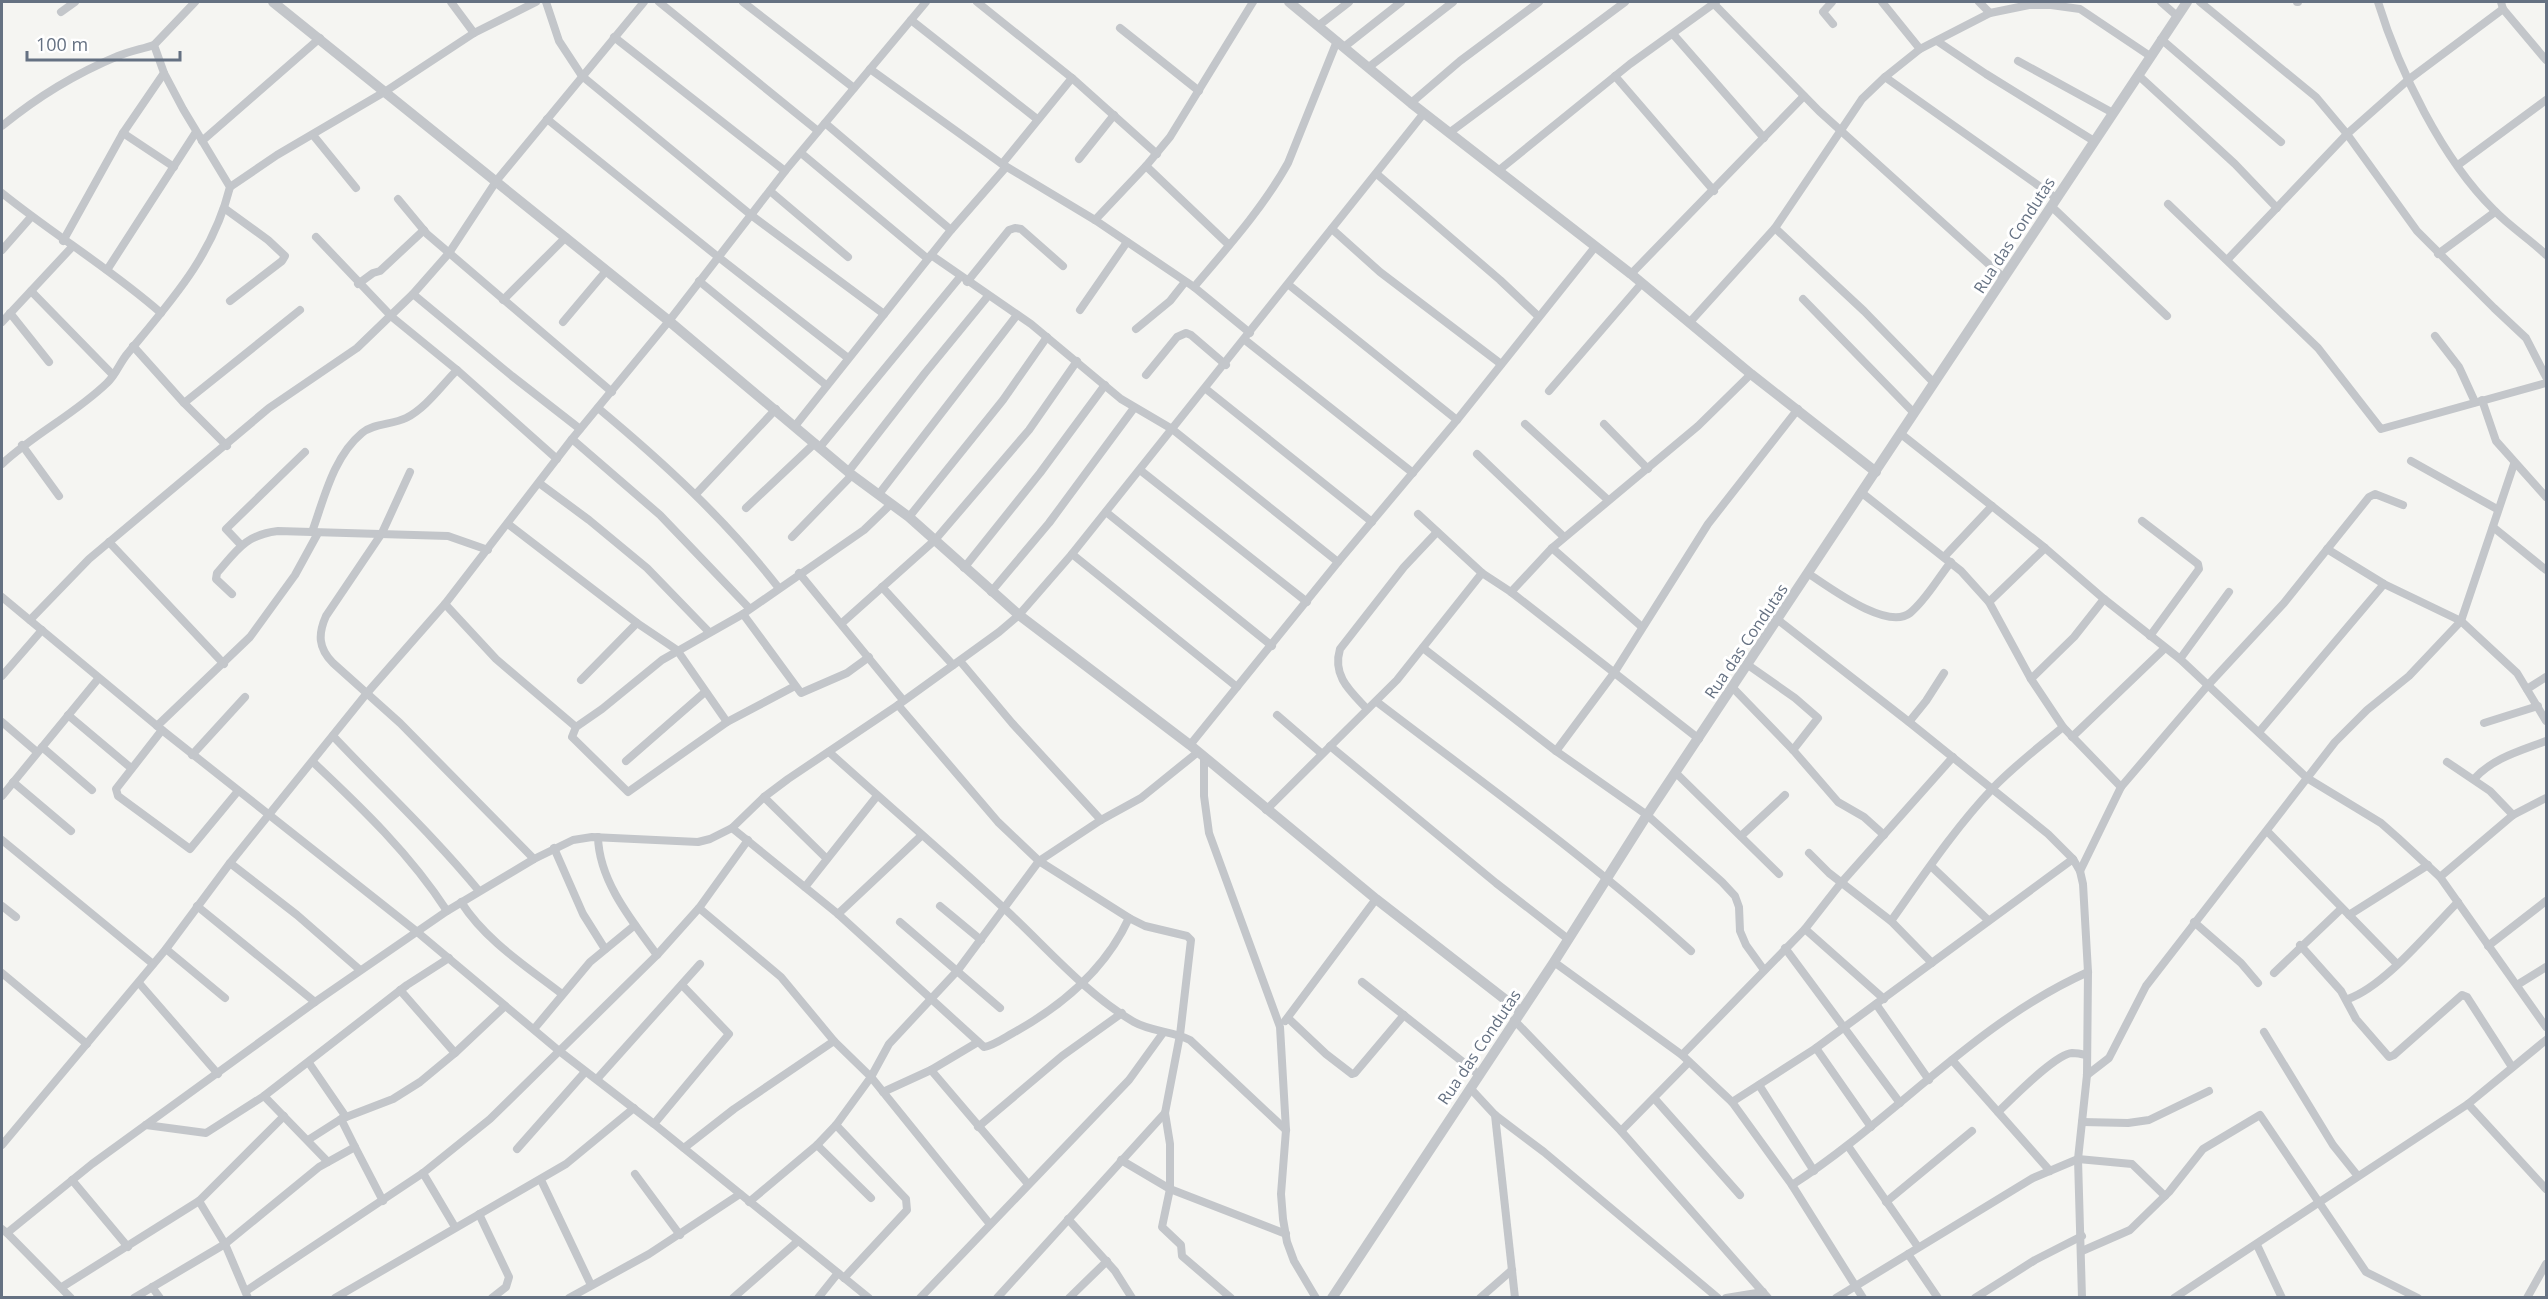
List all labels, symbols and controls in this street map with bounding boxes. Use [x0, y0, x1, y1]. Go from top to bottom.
scale bar [27, 24, 180, 62]
text: 100 m [36, 32, 88, 56]
street label: Rua das Condutas [1968, 173, 2060, 297]
street label: Rua das Condutas [1699, 579, 1793, 703]
street label: Rua das Condutas [1432, 985, 1526, 1109]

